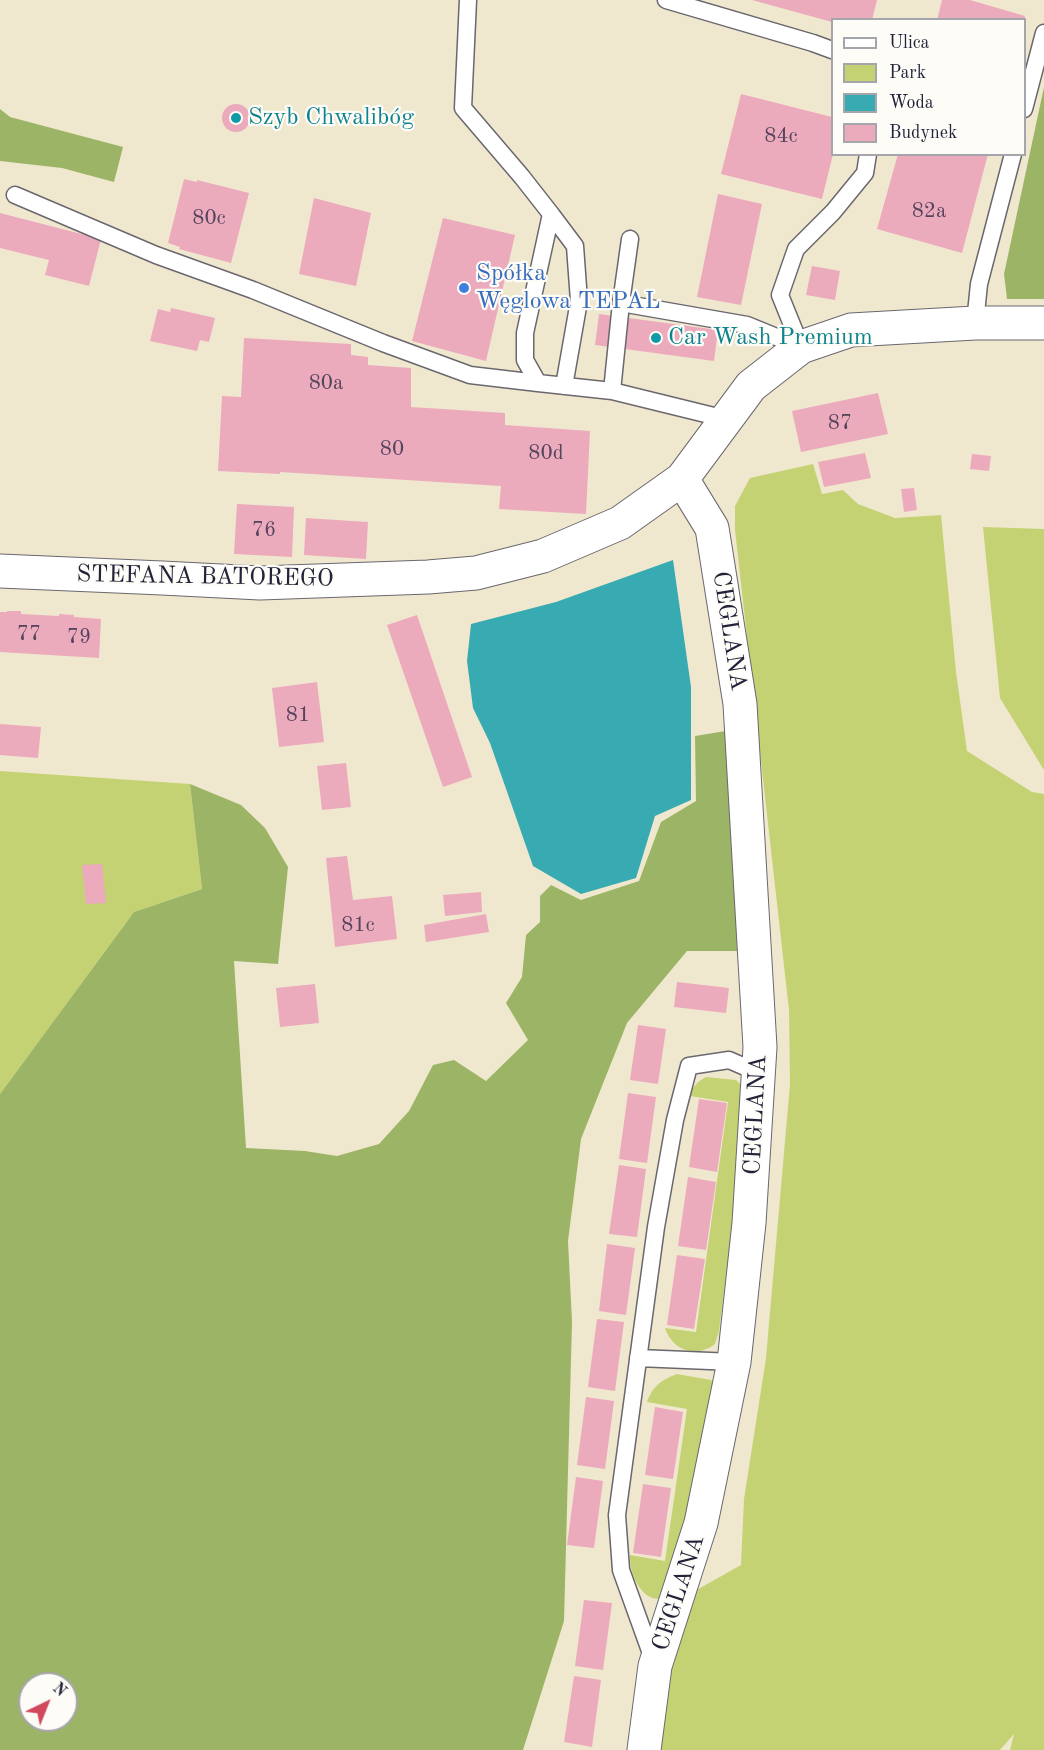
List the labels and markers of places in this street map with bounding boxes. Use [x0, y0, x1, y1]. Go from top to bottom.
place label: Szyb Chwalibóg [248, 104, 414, 132]
marker: Szyb Chwalibóg [229, 111, 243, 125]
place label: Spółka Węglowa TEPAL [476, 260, 660, 316]
marker: Spółka Węglowa TEPAL [457, 281, 471, 295]
place label: Car Wash Premium [668, 324, 873, 352]
marker: Car Wash Premium [649, 331, 663, 345]

